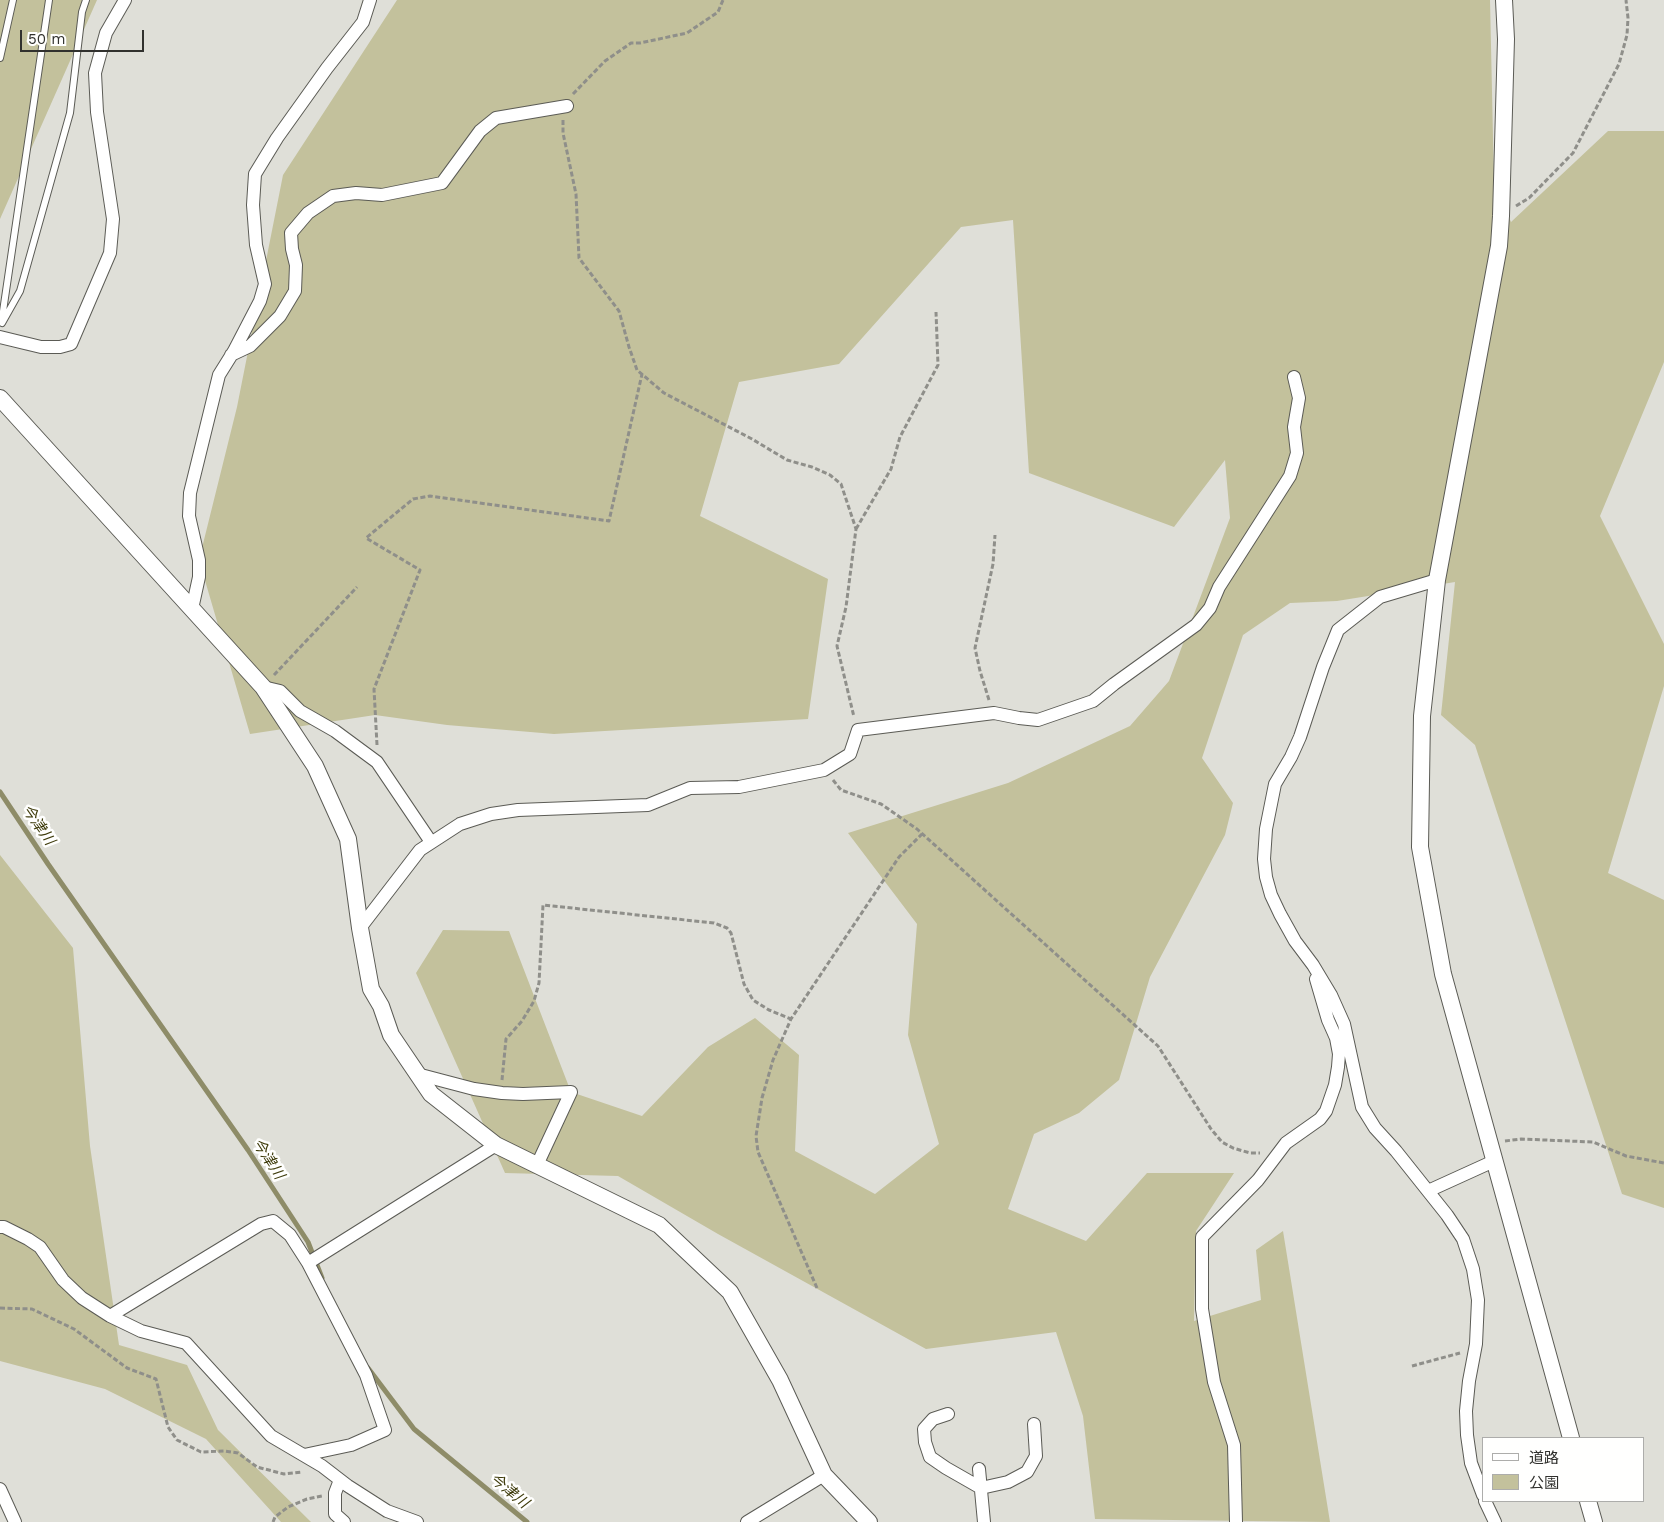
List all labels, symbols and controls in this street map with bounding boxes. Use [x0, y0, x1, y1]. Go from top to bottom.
scale bar [22, 20, 146, 52]
text: 50 m [28, 30, 65, 48]
water label: 今津川 [18, 801, 58, 849]
water label: 今津川 [248, 1135, 288, 1183]
legend [1482, 1437, 1644, 1502]
text: 道路 [1529, 1449, 1559, 1467]
water label: 今津川 [486, 1470, 532, 1512]
text: 公園 [1529, 1474, 1559, 1492]

